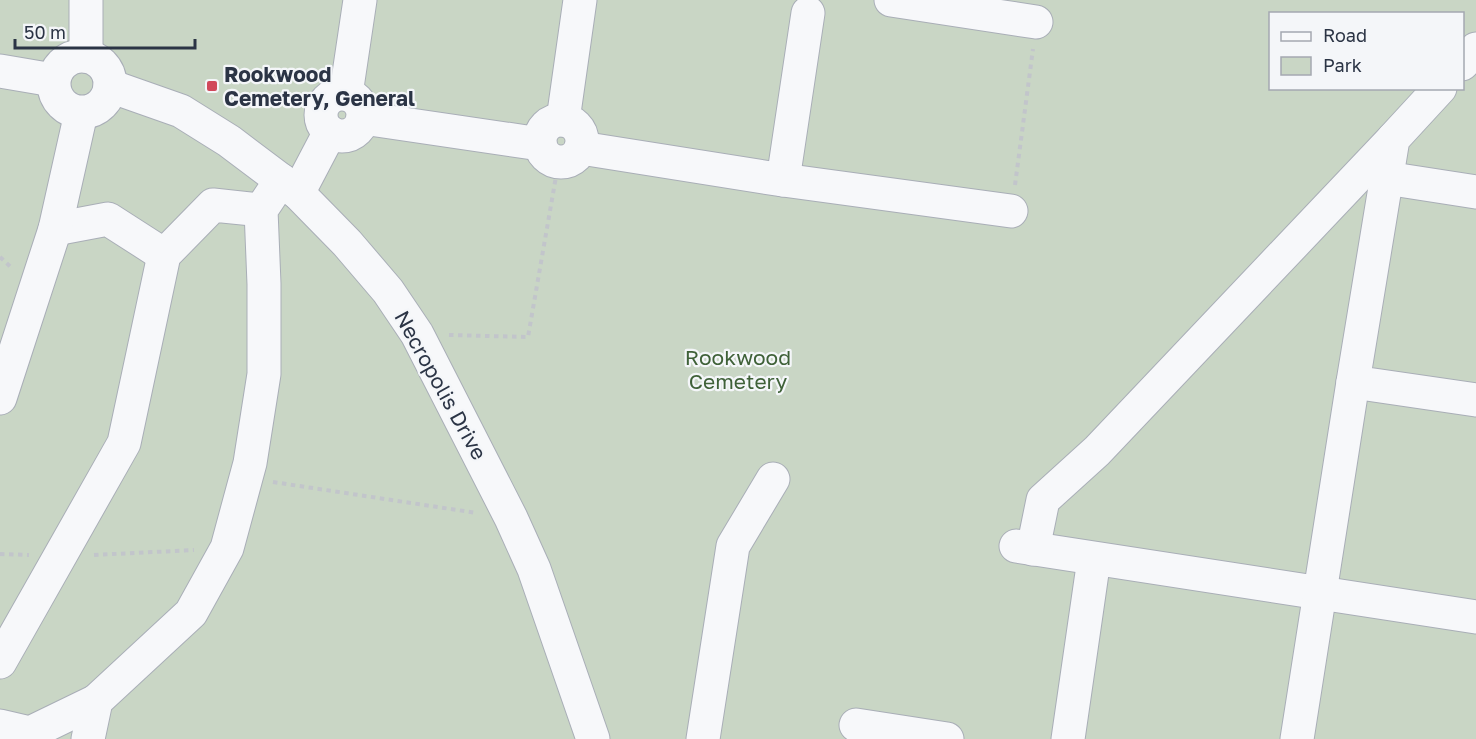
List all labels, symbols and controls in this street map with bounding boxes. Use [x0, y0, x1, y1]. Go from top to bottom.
scale bar [15, 12, 195, 50]
legend [1269, 12, 1464, 90]
text: 50 m [24, 21, 66, 43]
text: Road [1323, 24, 1367, 46]
text: Park [1323, 54, 1362, 76]
place label: Rookwood Cemetery, General [224, 61, 415, 111]
marker: Rookwood Cemetery, General [205, 79, 219, 93]
street label: Necropolis Drive [389, 306, 493, 464]
park label: Rookwood Cemetery [685, 344, 791, 394]

